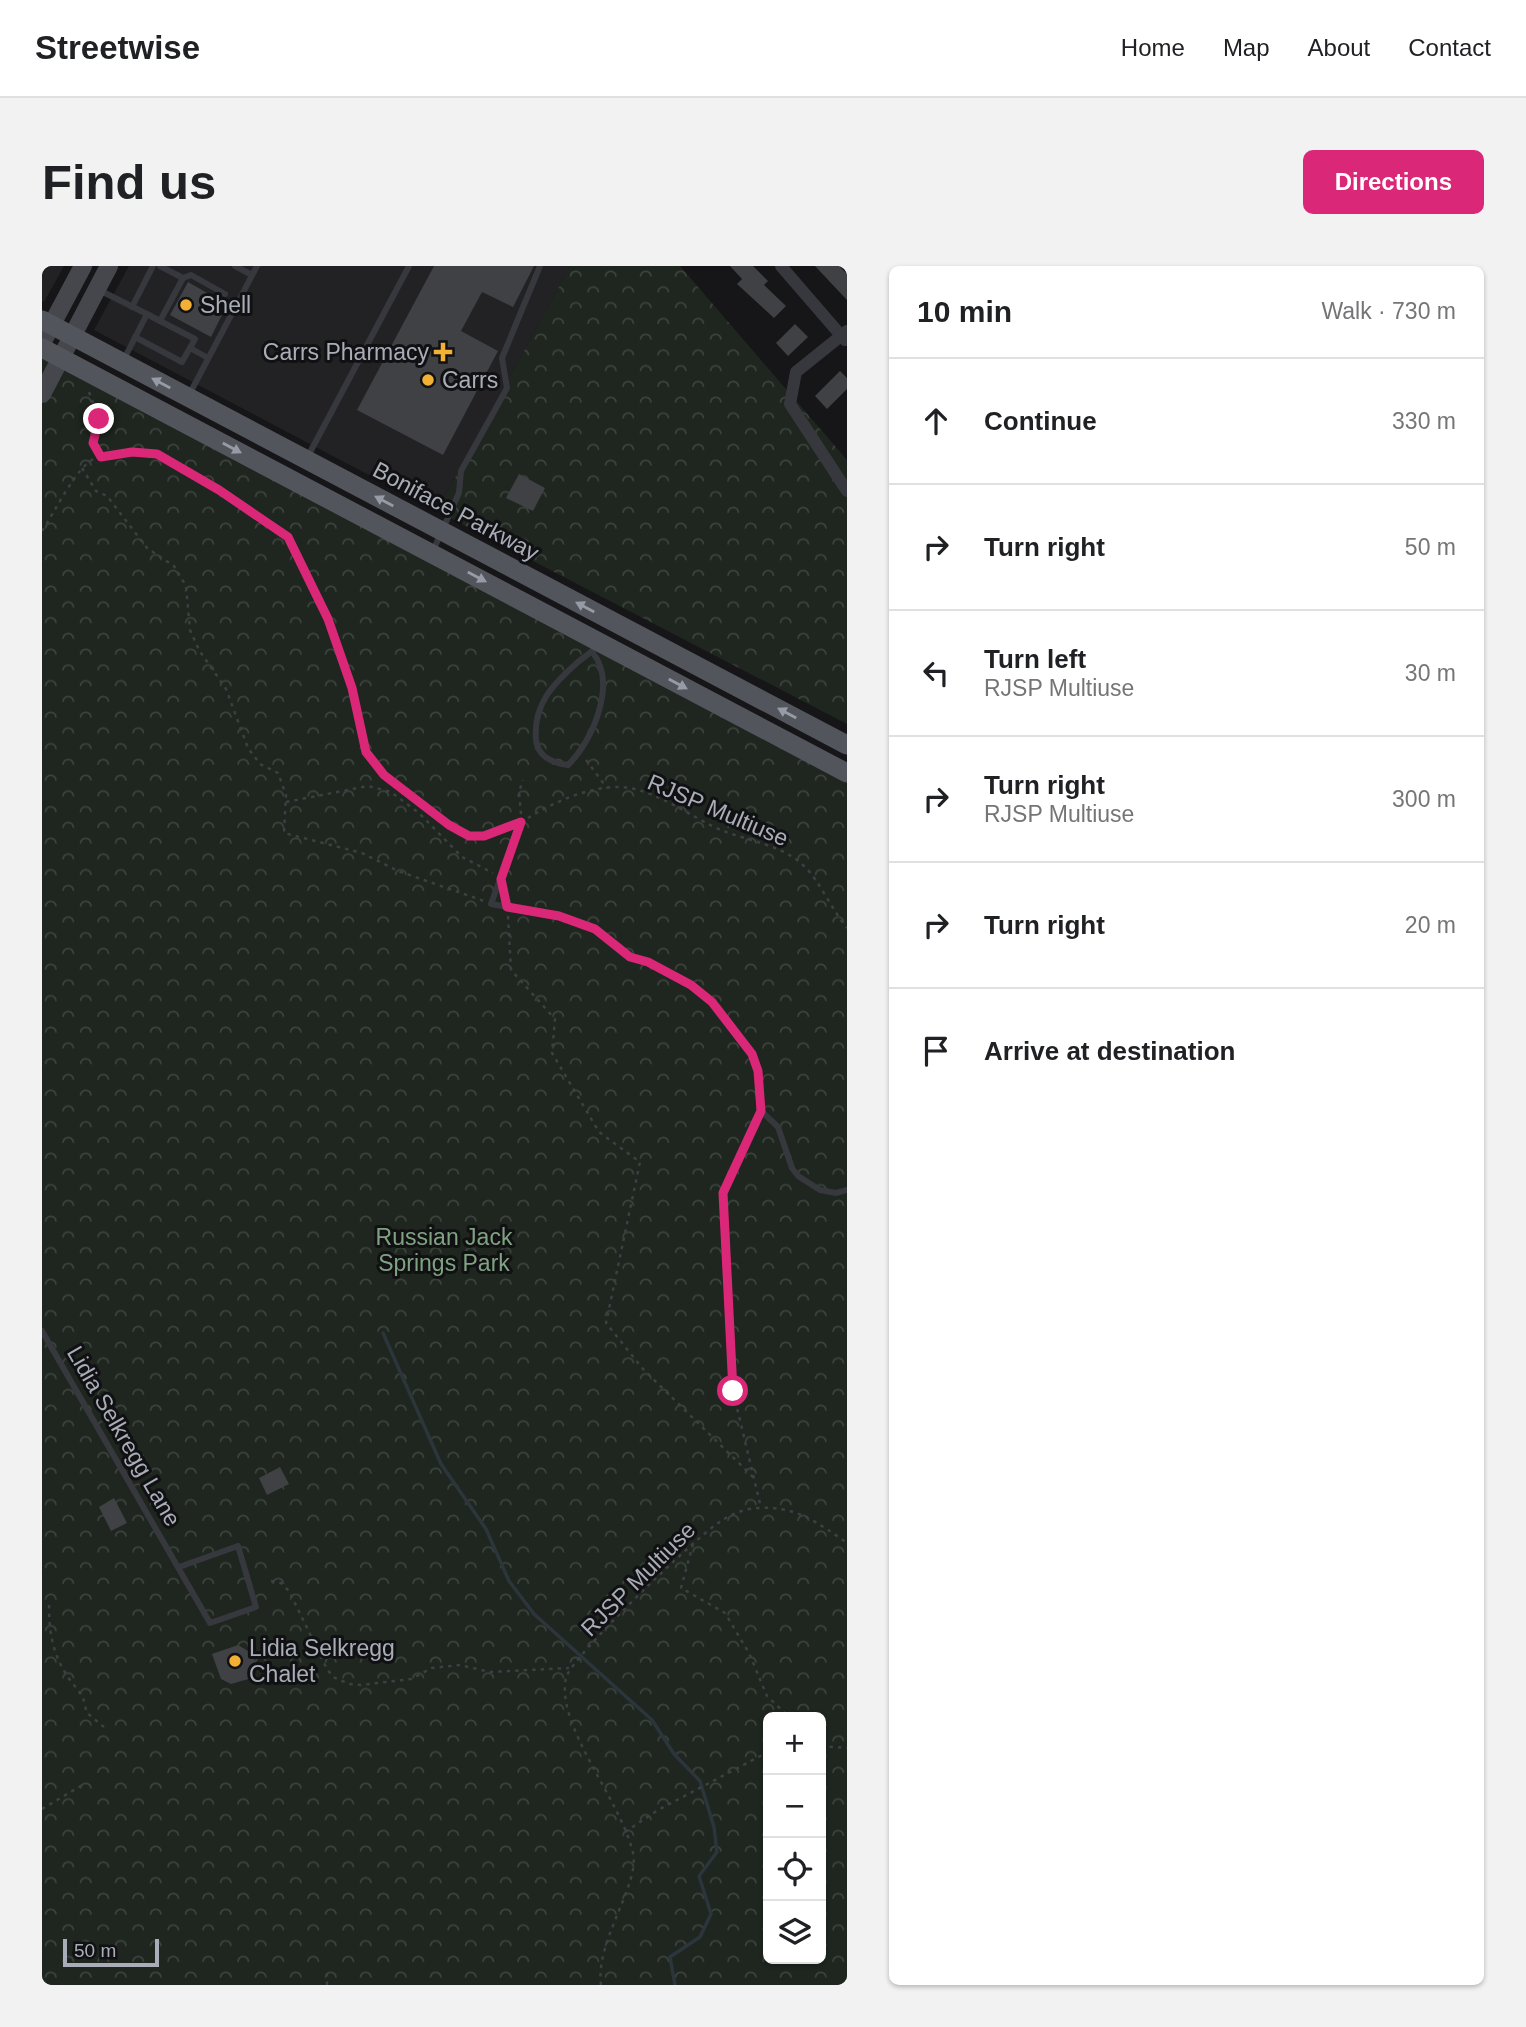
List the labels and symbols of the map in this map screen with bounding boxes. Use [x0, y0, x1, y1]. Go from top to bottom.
place label: Shell [200, 292, 251, 318]
marker: Shell [178, 297, 194, 313]
place label: Carrs Pharmacy [263, 339, 429, 365]
marker: Carrs Pharmacy [435, 344, 451, 360]
place label: Carrs [442, 367, 498, 393]
marker: Carrs [420, 372, 436, 388]
one-way arrow [152, 377, 171, 389]
route end [83, 403, 114, 434]
one-way arrow [223, 442, 243, 454]
street label: Boniface Parkway [369, 456, 544, 566]
one-way arrow [374, 495, 394, 507]
one-way arrow [467, 572, 487, 583]
one-way arrow [575, 602, 595, 613]
one-way arrow [668, 678, 688, 689]
one-way arrow [776, 708, 796, 720]
street label: RJSP Multiuse [644, 769, 792, 851]
park label: Russian Jack Springs Park [376, 1224, 513, 1276]
street label: Lidia Selkregg Lane [62, 1341, 186, 1531]
route start [717, 1375, 748, 1406]
street label: RJSP Multiuse [576, 1517, 700, 1641]
place label: Lidia Selkregg Chalet [249, 1635, 395, 1687]
marker: Lidia Selkregg Chalet [227, 1653, 243, 1669]
scale bar [63, 1936, 159, 1968]

